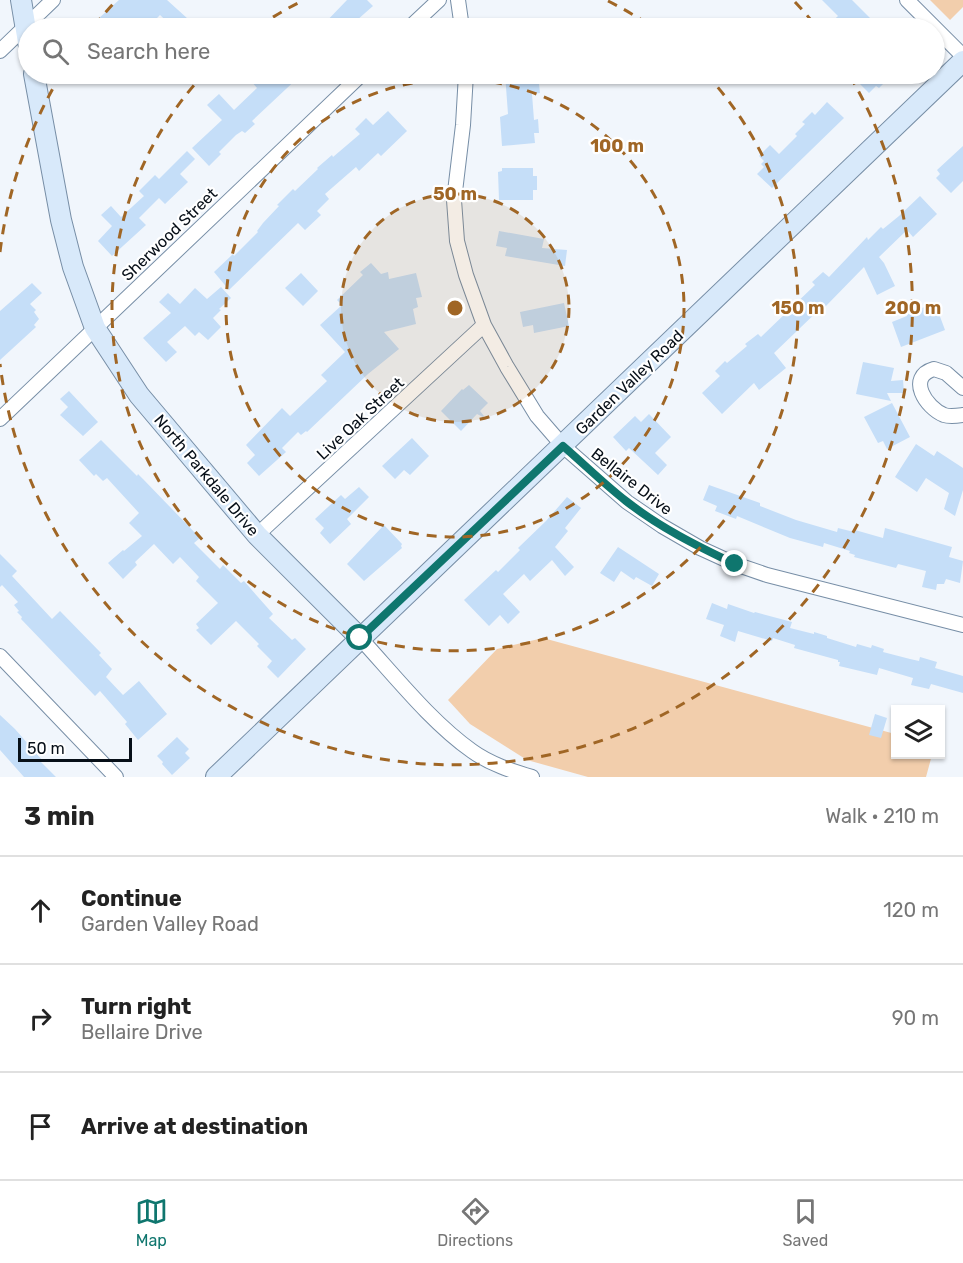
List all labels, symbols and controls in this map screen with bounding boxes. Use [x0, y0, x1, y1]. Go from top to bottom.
search box [18, 18, 945, 84]
icon: search [39, 35, 72, 68]
text: Search here [87, 38, 210, 65]
text: 100 m [590, 135, 644, 157]
text: 50 m [433, 183, 477, 205]
street label: Sherwood Street [118, 184, 221, 285]
text: 150 m [771, 297, 825, 319]
text: 200 m [885, 297, 941, 319]
centre of rings [445, 298, 465, 318]
street label: Garden Valley Road [572, 326, 687, 439]
street label: Live Oak Street [313, 373, 408, 464]
street label: North Parkdale Drive [150, 411, 263, 540]
street label: Bellaire Drive [587, 444, 676, 519]
route end [721, 550, 747, 576]
route start [346, 624, 372, 650]
map controls [891, 705, 945, 759]
button: layers [891, 705, 945, 759]
scale bar [18, 735, 132, 762]
text: 50 m [27, 739, 65, 758]
text: 3 min [24, 801, 95, 832]
text: Walk · 210 m [825, 804, 939, 828]
text: Continue [81, 885, 182, 912]
icon: ahead [24, 894, 57, 927]
text: 120 m [883, 898, 939, 922]
text: Garden Valley Road [81, 912, 259, 936]
text: Turn right [81, 993, 191, 1020]
icon: right [24, 1002, 57, 1035]
text: 90 m [892, 1006, 939, 1030]
text: Bellaire Drive [81, 1020, 203, 1044]
icon: arrive [24, 1110, 57, 1143]
text: Arrive at destination [81, 1113, 308, 1140]
tab: Map [135, 1195, 168, 1250]
tab: Directions [437, 1195, 513, 1250]
tab: Saved [783, 1195, 828, 1250]

